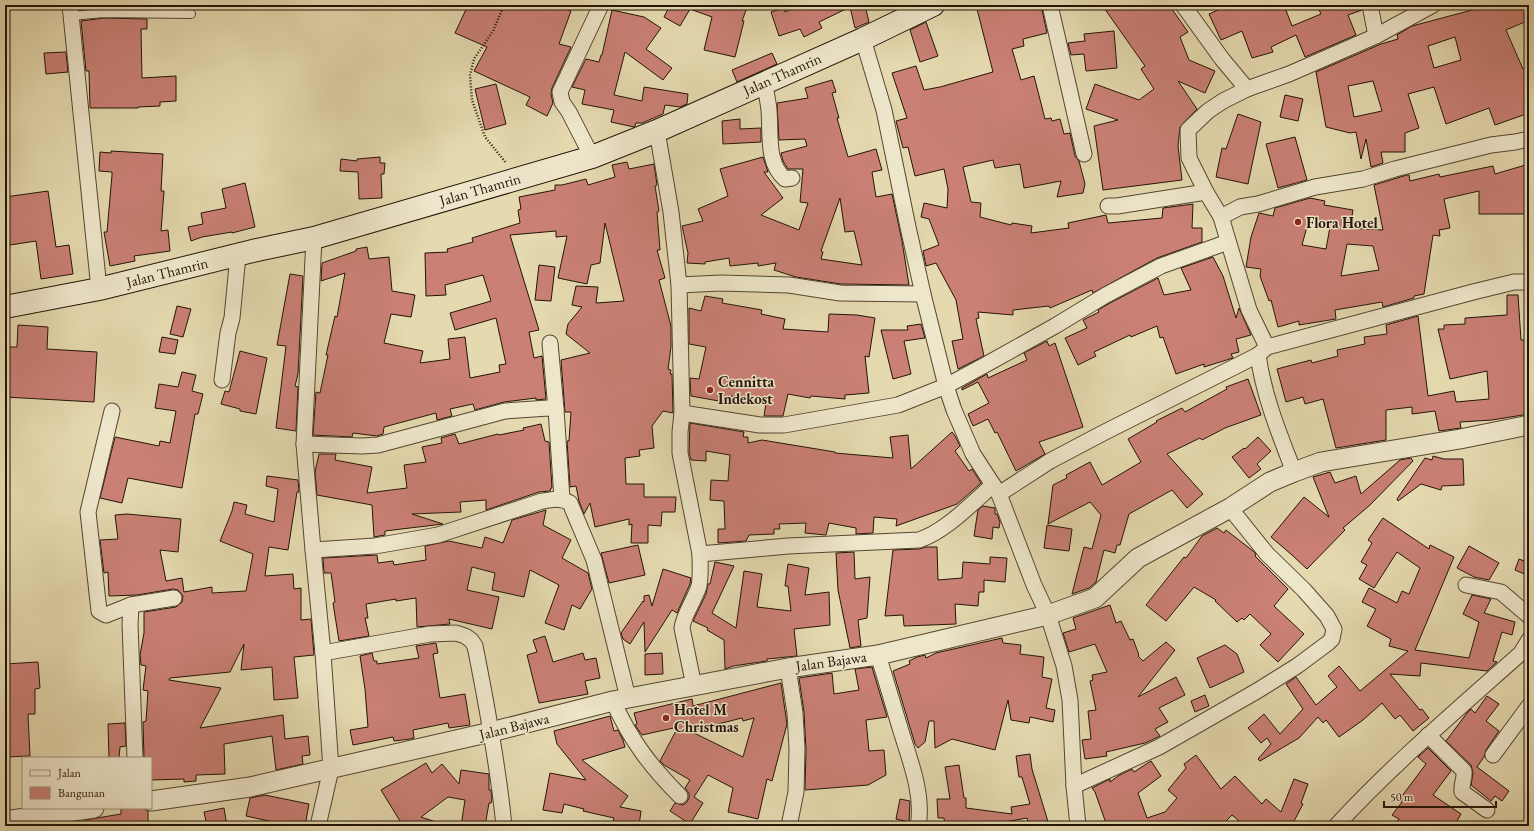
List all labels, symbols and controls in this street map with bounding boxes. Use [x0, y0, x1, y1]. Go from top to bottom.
street label: Jalan Thamrin [738, 48, 824, 101]
street label: Jalan Thamrin [435, 168, 523, 210]
place label: Flora Hotel [1306, 213, 1378, 232]
marker: Flora Hotel [1293, 217, 1303, 227]
street label: Jalan Thamrin [122, 253, 210, 292]
place label: Cennitta Indekost [718, 372, 775, 408]
marker: Cennitta Indekost [705, 385, 715, 395]
street label: Jalan Bajawa [792, 647, 868, 676]
place label: Hotel M Christmas [674, 700, 739, 736]
street label: Jalan Bajawa [475, 708, 551, 744]
marker: Hotel M Christmas [661, 713, 671, 723]
legend [22, 757, 152, 809]
text: Jalan [57, 765, 82, 781]
scale bar [1384, 783, 1496, 809]
text: Bangunan [58, 785, 106, 801]
text: 50 m [1390, 789, 1414, 805]

